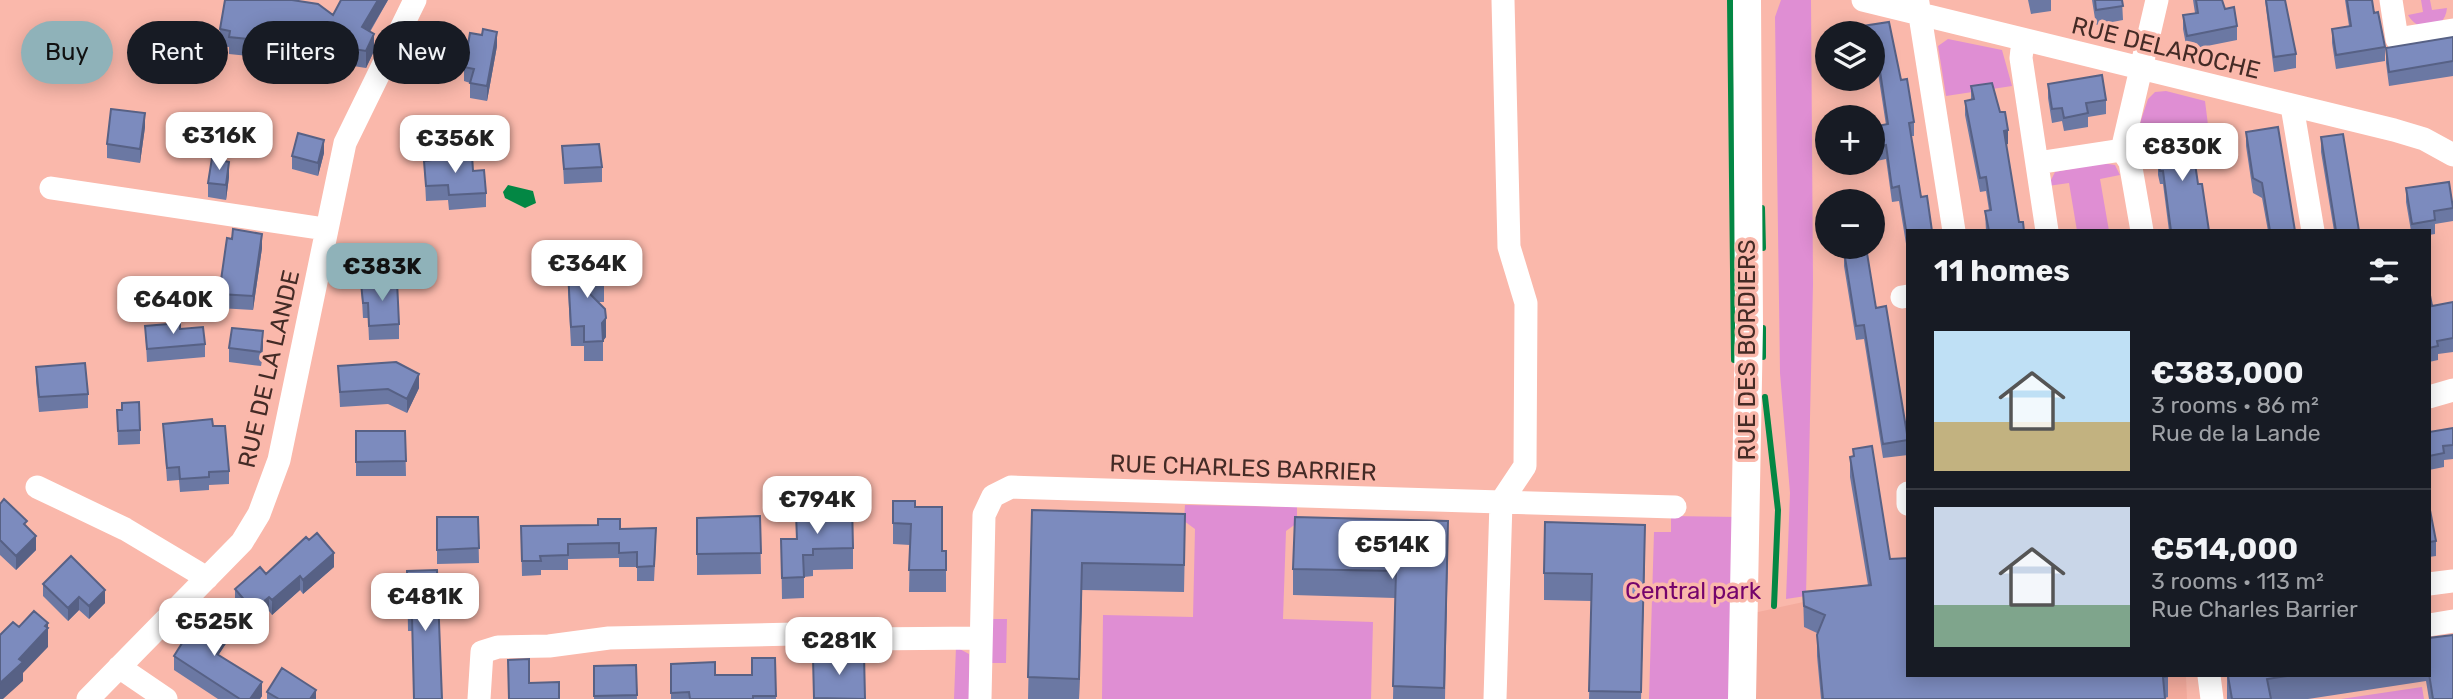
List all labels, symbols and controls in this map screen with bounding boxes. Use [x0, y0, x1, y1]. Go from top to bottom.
street label: RUE DELAROCHE [2069, 11, 2263, 85]
chip: Buy [21, 21, 113, 84]
chip: Rent [127, 21, 228, 84]
chip: Filters [242, 21, 359, 84]
chip: New [373, 21, 470, 84]
map controls [1815, 21, 1885, 259]
button: layers [1815, 21, 1885, 91]
button: + [1815, 105, 1885, 175]
pin: €316K [170, 113, 268, 172]
pin: €356K [406, 116, 504, 175]
text: €316K [182, 121, 256, 149]
text: €356K [416, 124, 494, 152]
pin: €830K [2133, 124, 2231, 183]
text: €830K [2142, 132, 2222, 160]
button: − [1815, 189, 1885, 259]
street label: RUE DES BORDIERS [1733, 239, 1761, 461]
pin: €364K [538, 240, 636, 300]
pin: €383K [333, 244, 431, 303]
text: €364K [547, 249, 627, 277]
text: €383K [342, 252, 422, 280]
icon: filters [2365, 252, 2403, 290]
text: 11 homes [1934, 253, 2070, 289]
street label: RUE DE LA LANDE [233, 267, 305, 471]
pin: €640K [124, 276, 222, 336]
text: €640K [133, 285, 213, 313]
text: €383,000 [2151, 355, 2304, 391]
icon: home [1990, 359, 2074, 443]
text: 3 rooms · 86 m² [2151, 391, 2319, 419]
text: Rue de la Lande [2151, 419, 2321, 447]
street label: RUE CHARLES BARRIER [1109, 449, 1377, 487]
pin: €794K [768, 476, 866, 536]
text: €794K [779, 485, 855, 513]
pin: €514K [1343, 522, 1441, 581]
text: €514K [1354, 530, 1430, 558]
text: €514,000 [2151, 531, 2298, 567]
icon: home [1990, 535, 2074, 619]
text: 3 rooms · 113 m² [2151, 567, 2324, 595]
pin: €481K [376, 574, 474, 633]
park label: Central park [1625, 577, 1762, 605]
text: €481K [387, 582, 463, 610]
text: Rue Charles Barrier [2151, 595, 2358, 623]
pin: €525K [165, 598, 263, 658]
text: €525K [175, 607, 253, 635]
pin: €281K [790, 618, 888, 677]
text: €281K [801, 626, 877, 654]

